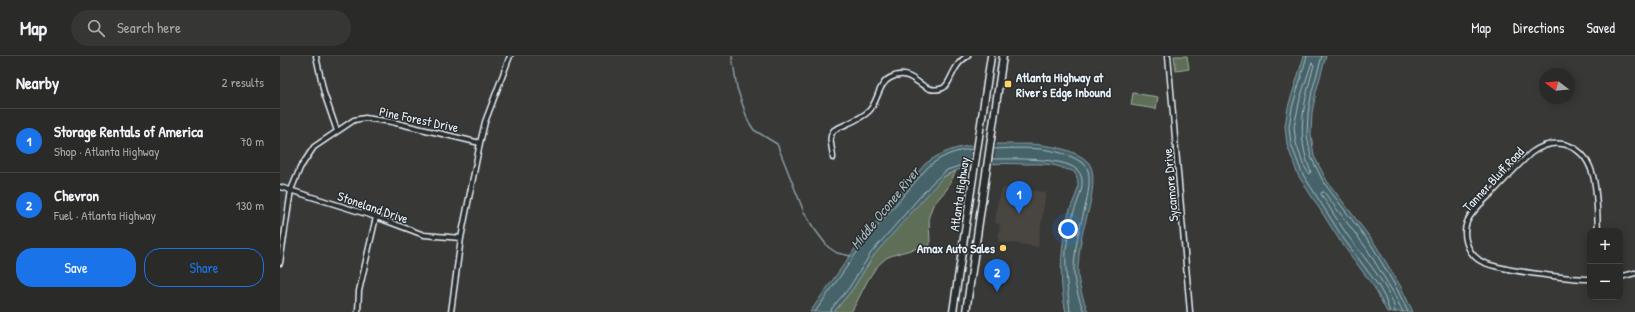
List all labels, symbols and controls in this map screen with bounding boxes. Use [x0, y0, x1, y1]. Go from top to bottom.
search box [71, 10, 351, 46]
text: Map [20, 15, 47, 41]
icon: search [85, 17, 107, 39]
text: Search here [117, 17, 181, 38]
text: Map [1471, 18, 1491, 37]
text: Directions [1513, 18, 1564, 37]
text: Saved [1586, 18, 1615, 37]
place label: Atlanta Highway at River's Edge Inbound [1016, 68, 1112, 102]
north arrow [1539, 68, 1575, 104]
text: Nearby [16, 71, 59, 94]
text: 2 results [222, 73, 264, 91]
marker: Atlanta Highway at River's Edge Inbound [1003, 79, 1013, 89]
street label: Pine Forest Drive [378, 102, 460, 136]
text: Storage Rentals of America [54, 121, 203, 142]
text: 1 [27, 132, 31, 150]
text: 70 m [240, 132, 264, 150]
text: Shop · Atlanta Highway [54, 142, 159, 160]
street label: Tanner Bluff Road [1458, 143, 1528, 215]
street label: Sycamore Drive [1158, 148, 1182, 222]
street label: Atlanta Highway [945, 155, 973, 232]
water label: Middle Oconee River [846, 161, 925, 253]
pin: 1 [1006, 181, 1032, 214]
text: Chevron [54, 185, 99, 206]
street label: Stoneland Drive [335, 186, 411, 228]
text: 2 [26, 196, 32, 214]
text: 130 m [236, 196, 264, 214]
text: Fuel · Atlanta Highway [54, 206, 156, 224]
your location [1058, 219, 1078, 239]
map controls [1587, 228, 1623, 300]
button: + [1587, 228, 1623, 264]
place label: Amax Auto Sales [917, 239, 995, 257]
marker: Amax Auto Sales [998, 243, 1008, 253]
button: Save [16, 248, 136, 287]
button: Share [144, 248, 264, 287]
pin: 2 [984, 259, 1010, 292]
button: − [1587, 264, 1623, 300]

